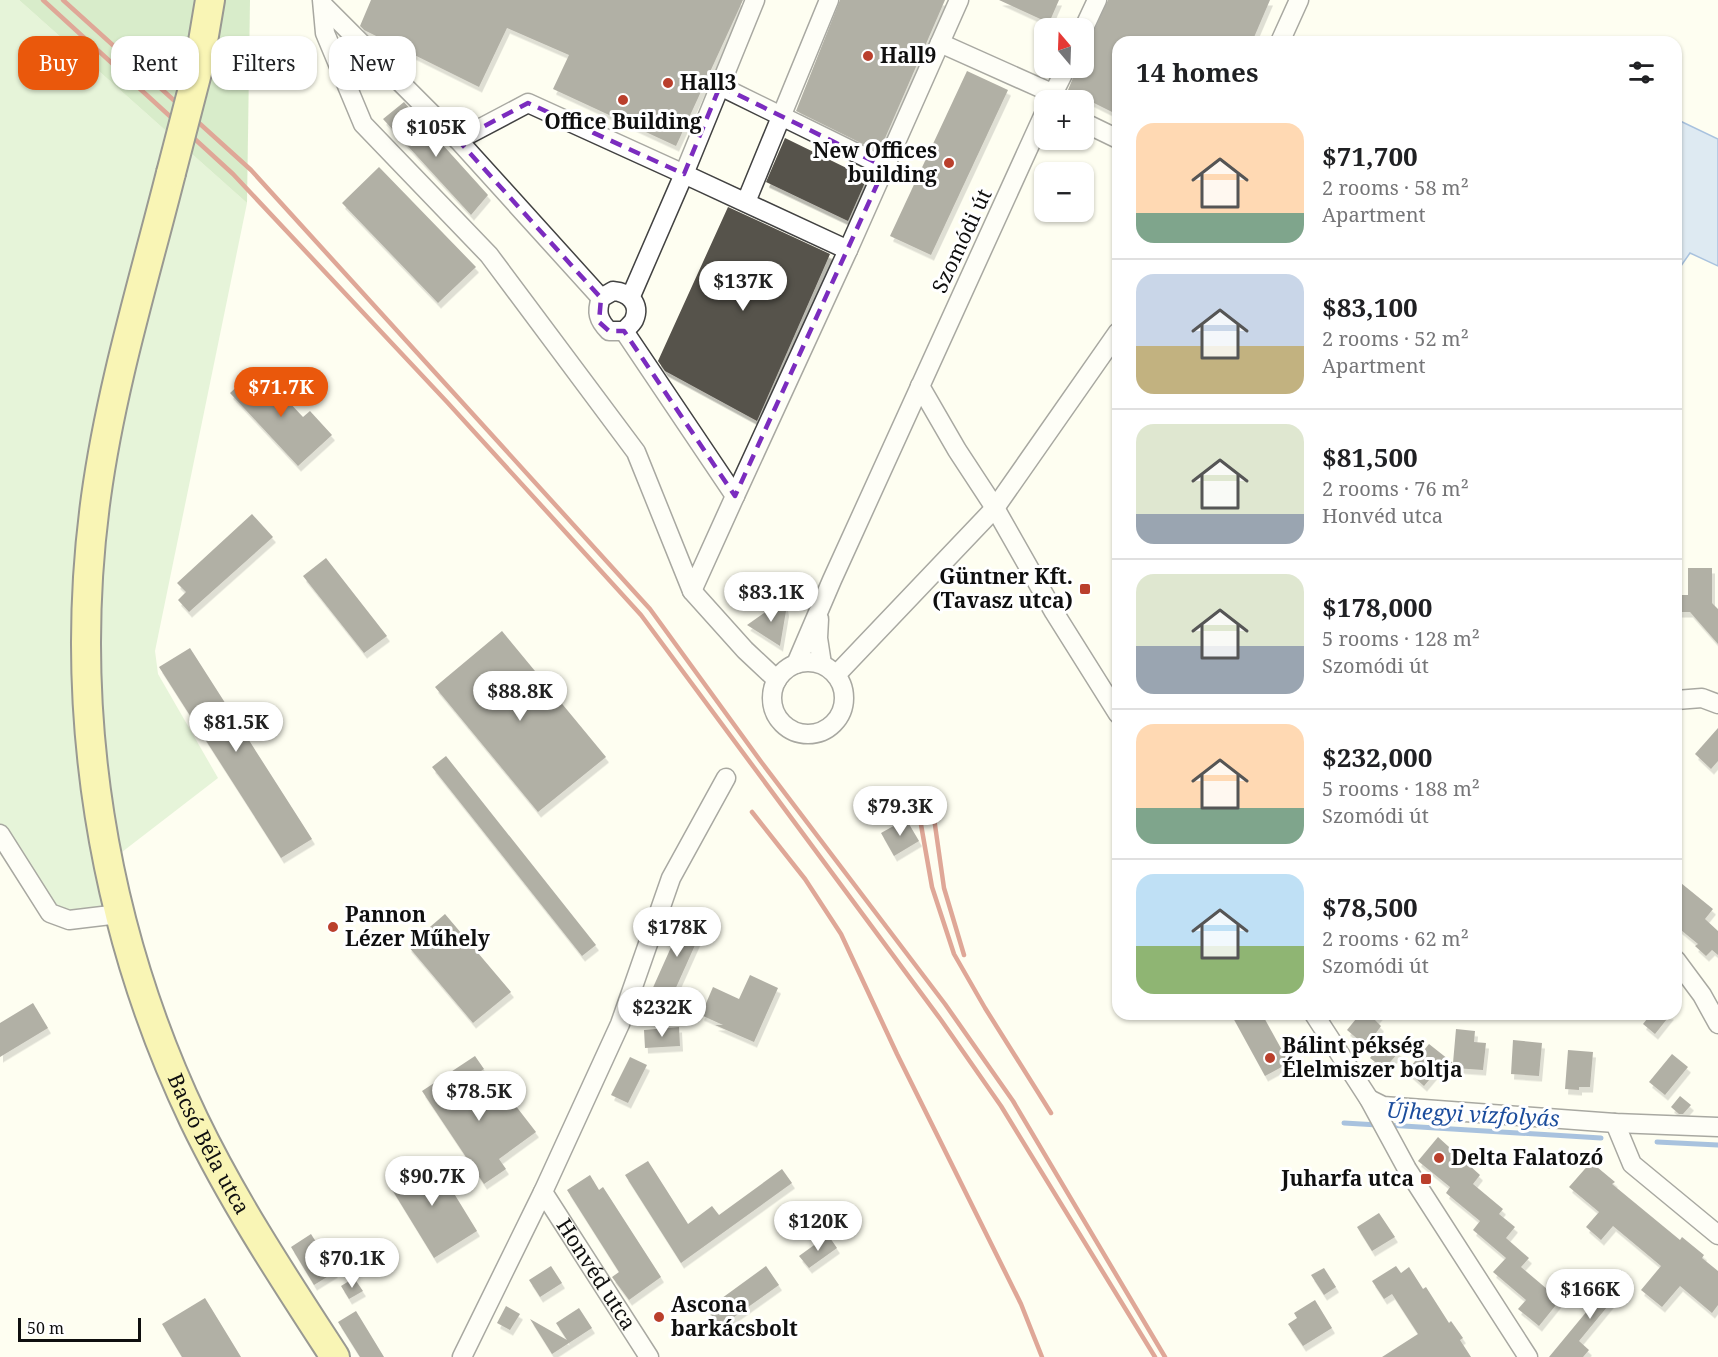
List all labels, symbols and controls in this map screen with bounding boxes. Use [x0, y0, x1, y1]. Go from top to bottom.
north arrow [1034, 18, 1094, 78]
map controls [1034, 18, 1094, 222]
chip: Buy [18, 36, 99, 90]
chip: Rent [111, 36, 199, 90]
chip: Filters [211, 36, 317, 90]
chip: New [329, 36, 416, 90]
place label: Hall9 [880, 41, 936, 69]
marker: Hall9 [861, 49, 875, 63]
text: 14 homes [1136, 54, 1258, 90]
icon: filters [1625, 56, 1658, 89]
place label: Hall3 [680, 68, 736, 96]
marker: Hall3 [661, 76, 675, 90]
button: + [1034, 90, 1094, 150]
marker: Office Building [616, 93, 630, 107]
pin: $105K [394, 107, 478, 158]
place label: Office Building [544, 107, 702, 135]
text: $105K [406, 113, 466, 140]
place label: New Offices building [813, 136, 937, 188]
text: $71,700 [1322, 138, 1418, 174]
icon: home [1184, 147, 1256, 219]
marker: New Offices building [942, 156, 956, 170]
button: − [1034, 162, 1094, 222]
text: 2 rooms · 58 m² [1322, 174, 1469, 201]
street label: Szomódi út [925, 184, 997, 297]
text: Apartment [1322, 201, 1426, 228]
pin: $137K [701, 261, 785, 312]
text: $137K [713, 267, 773, 294]
text: $83,100 [1322, 289, 1418, 325]
icon: home [1184, 298, 1256, 370]
text: 2 rooms · 52 m² [1322, 325, 1469, 352]
text: Apartment [1322, 352, 1426, 379]
pin: $71.7K [232, 367, 330, 418]
text: $71.7K [248, 373, 314, 400]
text: $81,500 [1322, 439, 1418, 475]
icon: home [1184, 448, 1256, 520]
text: 2 rooms · 76 m² [1322, 475, 1469, 502]
text: Honvéd utca [1322, 502, 1443, 529]
place label: Güntner Kft. (Tavasz utca) [932, 562, 1073, 614]
pin: $83.1K [722, 572, 820, 623]
text: $83.1K [738, 578, 804, 605]
marker: Güntner Kft. (Tavasz utca) [1078, 582, 1092, 596]
text: $178,000 [1322, 589, 1432, 625]
icon: home [1184, 598, 1256, 670]
text: 5 rooms · 128 m² [1322, 625, 1480, 652]
text: Szomódi út [1322, 652, 1429, 679]
pin: $88.8K [471, 671, 569, 722]
text: $88.8K [487, 677, 553, 704]
pin: $81.5K [187, 702, 285, 753]
text: $81.5K [203, 708, 269, 735]
text: $232,000 [1322, 739, 1432, 775]
icon: home [1184, 748, 1256, 820]
text: 5 rooms · 188 m² [1322, 775, 1480, 802]
pin: $79.3K [851, 786, 949, 837]
text: $79.3K [867, 792, 933, 819]
text: Szomódi út [1322, 802, 1429, 829]
text: $78,500 [1322, 889, 1418, 925]
icon: home [1184, 898, 1256, 970]
place label: Pannon Lézer Műhely [345, 900, 491, 952]
pin: $178K [635, 907, 719, 958]
text: $178K [647, 913, 707, 940]
marker: Pannon Lézer Műhely [326, 920, 340, 934]
text: 2 rooms · 62 m² [1322, 925, 1469, 952]
text: Szomódi út [1322, 952, 1429, 979]
pin: $232K [620, 987, 704, 1038]
text: $232K [632, 993, 692, 1020]
place label: Bálint pékség Élelmiszer boltja [1282, 1031, 1463, 1083]
marker: Bálint pékség Élelmiszer boltja [1263, 1051, 1277, 1065]
street label: Bacsó Béla utca [162, 1069, 257, 1219]
pin: $78.5K [430, 1071, 528, 1122]
text: $78.5K [446, 1077, 512, 1104]
water label: Újhegyi vízfolyás [1386, 1093, 1560, 1133]
place label: Delta Falatozó [1451, 1143, 1603, 1171]
marker: Delta Falatozó [1432, 1151, 1446, 1165]
pin: $90.7K [383, 1156, 481, 1207]
text: $90.7K [399, 1162, 465, 1189]
place label: Juharfa utca [1280, 1164, 1414, 1192]
marker: Juharfa utca [1419, 1172, 1433, 1186]
pin: $120K [776, 1201, 860, 1252]
text: $120K [788, 1207, 848, 1234]
street label: Honvéd utca [551, 1213, 643, 1335]
pin: $70.1K [303, 1238, 401, 1289]
text: $70.1K [319, 1244, 385, 1271]
pin: $166K [1548, 1269, 1632, 1320]
text: $166K [1560, 1275, 1620, 1302]
place label: Ascona barkácsbolt [671, 1290, 798, 1342]
marker: Ascona barkácsbolt [652, 1310, 666, 1324]
scale bar [18, 1315, 141, 1342]
text: 50 m [27, 1317, 64, 1339]

